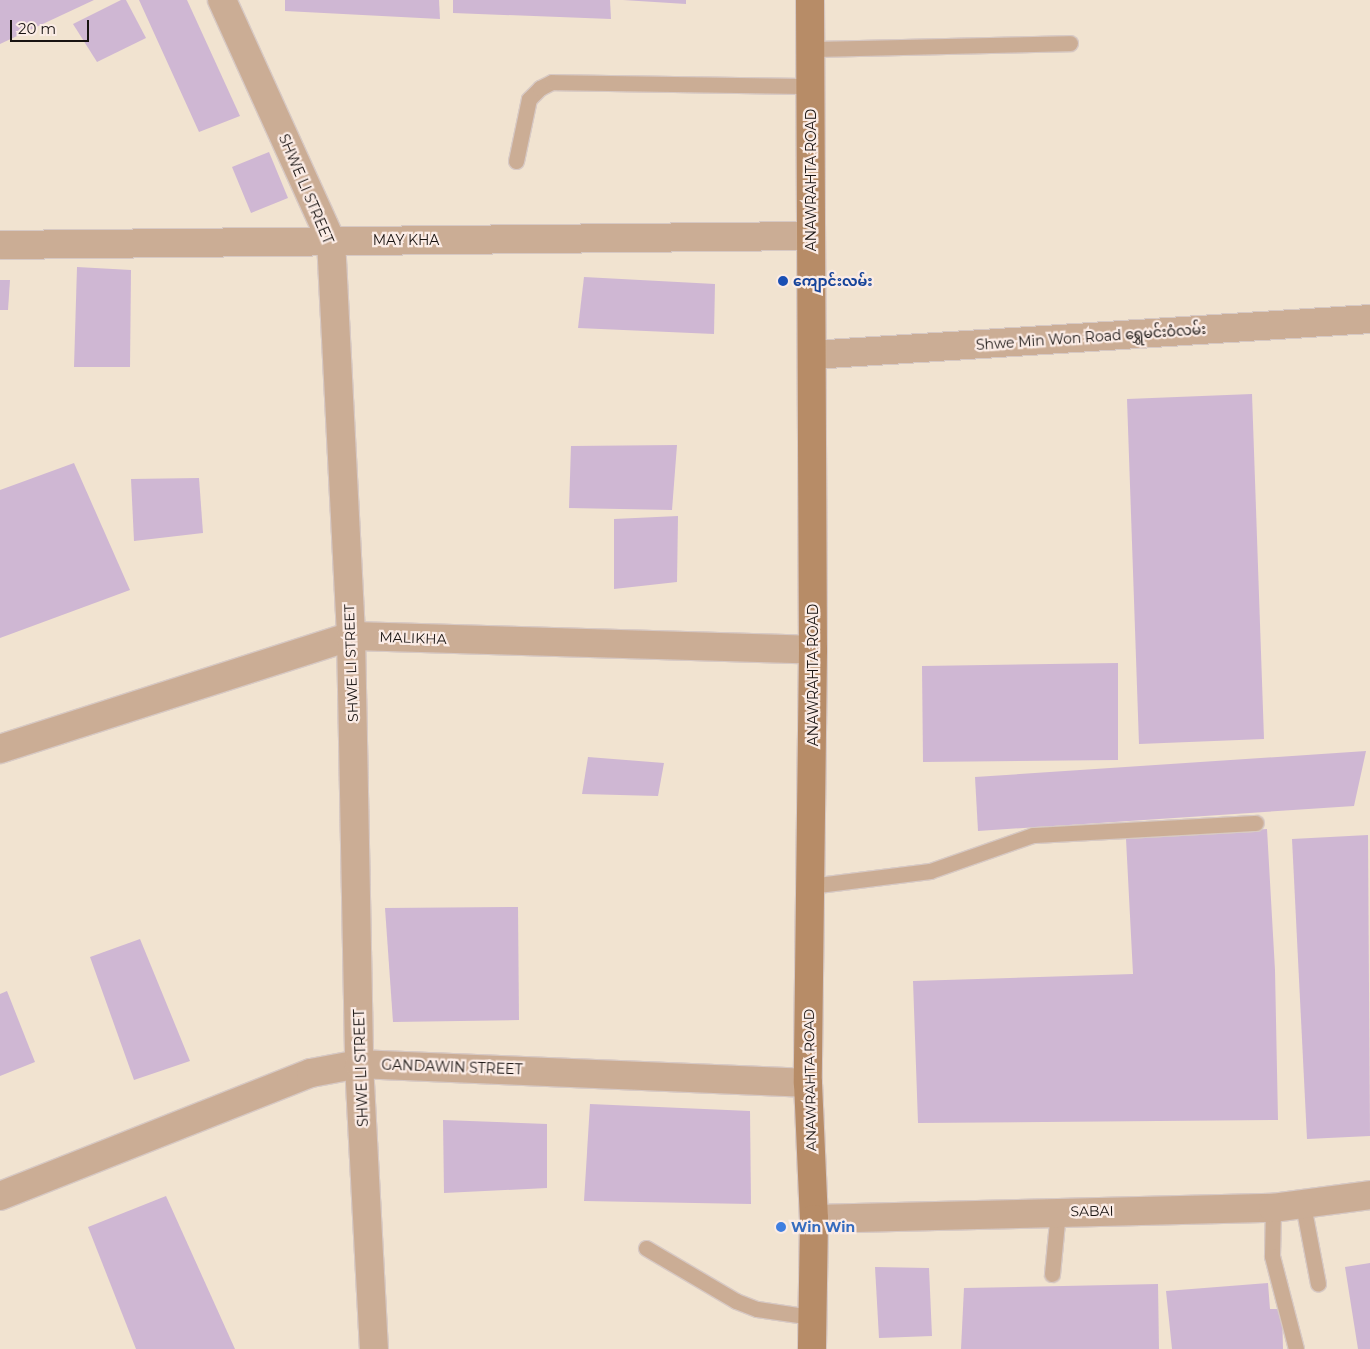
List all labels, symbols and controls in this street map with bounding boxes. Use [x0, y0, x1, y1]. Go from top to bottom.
scale bar [12, 10, 91, 42]
text: 20 m [18, 19, 56, 38]
street label: ANAWRAHTA ROAD [803, 109, 819, 251]
street label: SHWE LI STREET [275, 132, 337, 246]
street label: MAY KHA [373, 232, 439, 248]
place label: ကျောင်းလမ်း [793, 273, 873, 289]
marker: ကျောင်းလမ်း [777, 275, 789, 287]
street label: Shwe Min Won Road ရွှေမင်းဝံလမ်း [975, 321, 1207, 353]
street label: SHWE LI STREET [341, 604, 361, 722]
street label: ANAWRAHTA ROAD [805, 604, 821, 746]
street label: MALIKHA [379, 628, 447, 648]
street label: SHWE LI STREET [351, 1009, 371, 1127]
street label: ANAWRAHTA ROAD [800, 1009, 820, 1151]
street label: GANDAWIN STREET [381, 1056, 523, 1078]
street label: SABAI [1070, 1202, 1114, 1220]
place label: Win Win [791, 1219, 855, 1235]
marker: Win Win [775, 1221, 787, 1233]

